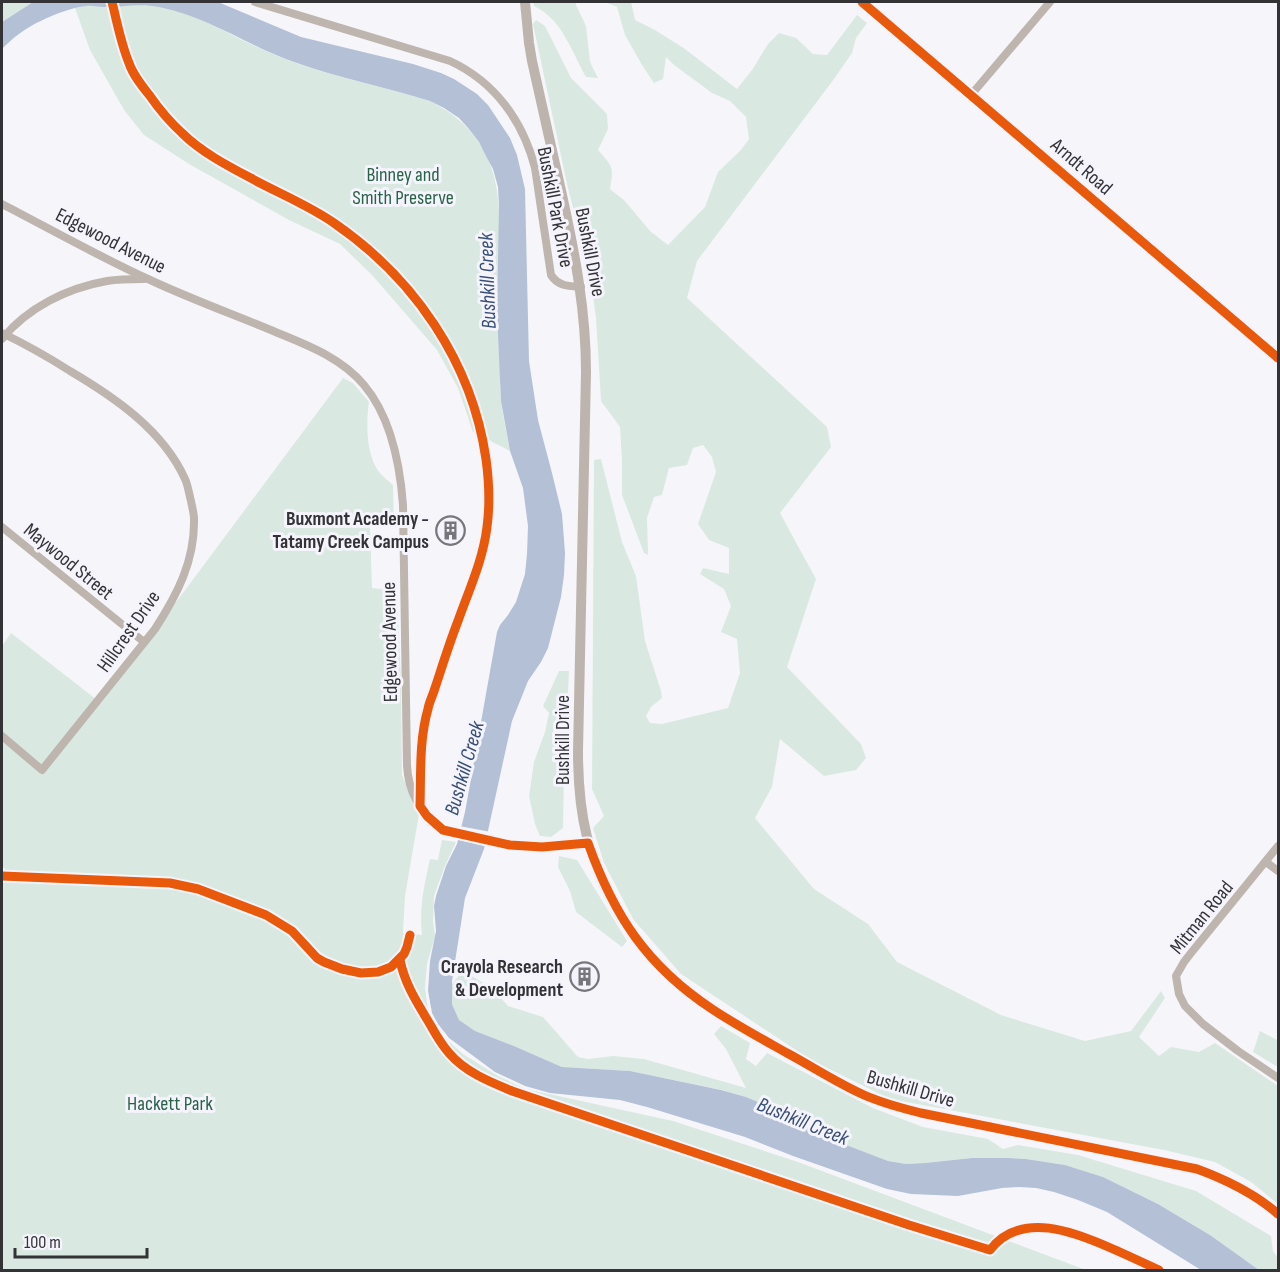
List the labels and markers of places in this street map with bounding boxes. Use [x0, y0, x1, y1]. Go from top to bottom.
place label: Buxmont Academy - Tatamy Creek Campus [273, 507, 429, 554]
building icon: Buxmont Academy - Tatamy Creek Campus [434, 514, 466, 546]
place label: Crayola Research & Development [441, 955, 563, 1002]
building icon: Crayola Research & Development [568, 961, 600, 993]

